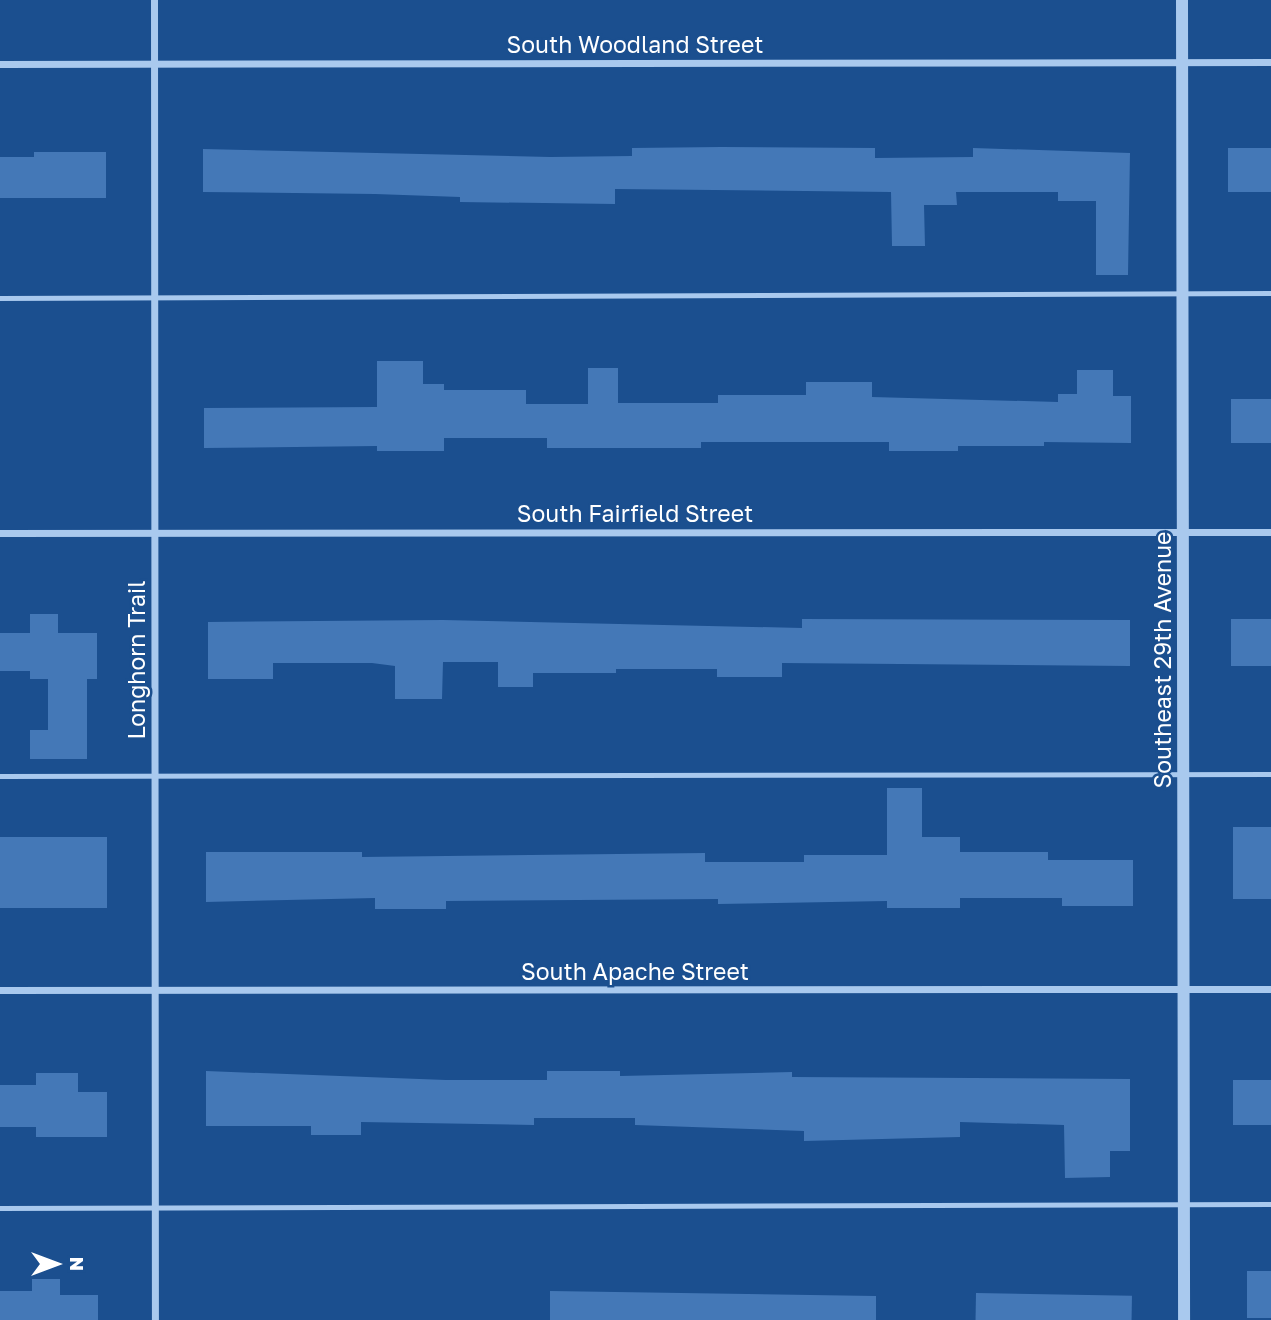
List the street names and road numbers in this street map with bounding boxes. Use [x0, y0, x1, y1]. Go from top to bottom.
street label: South Woodland Street [507, 30, 763, 58]
street label: South Fairfield Street [517, 499, 753, 527]
street label: Southeast 29th Avenue [1148, 532, 1176, 788]
street label: Longhorn Trail [122, 580, 150, 740]
street label: South Apache Street [521, 957, 749, 985]

